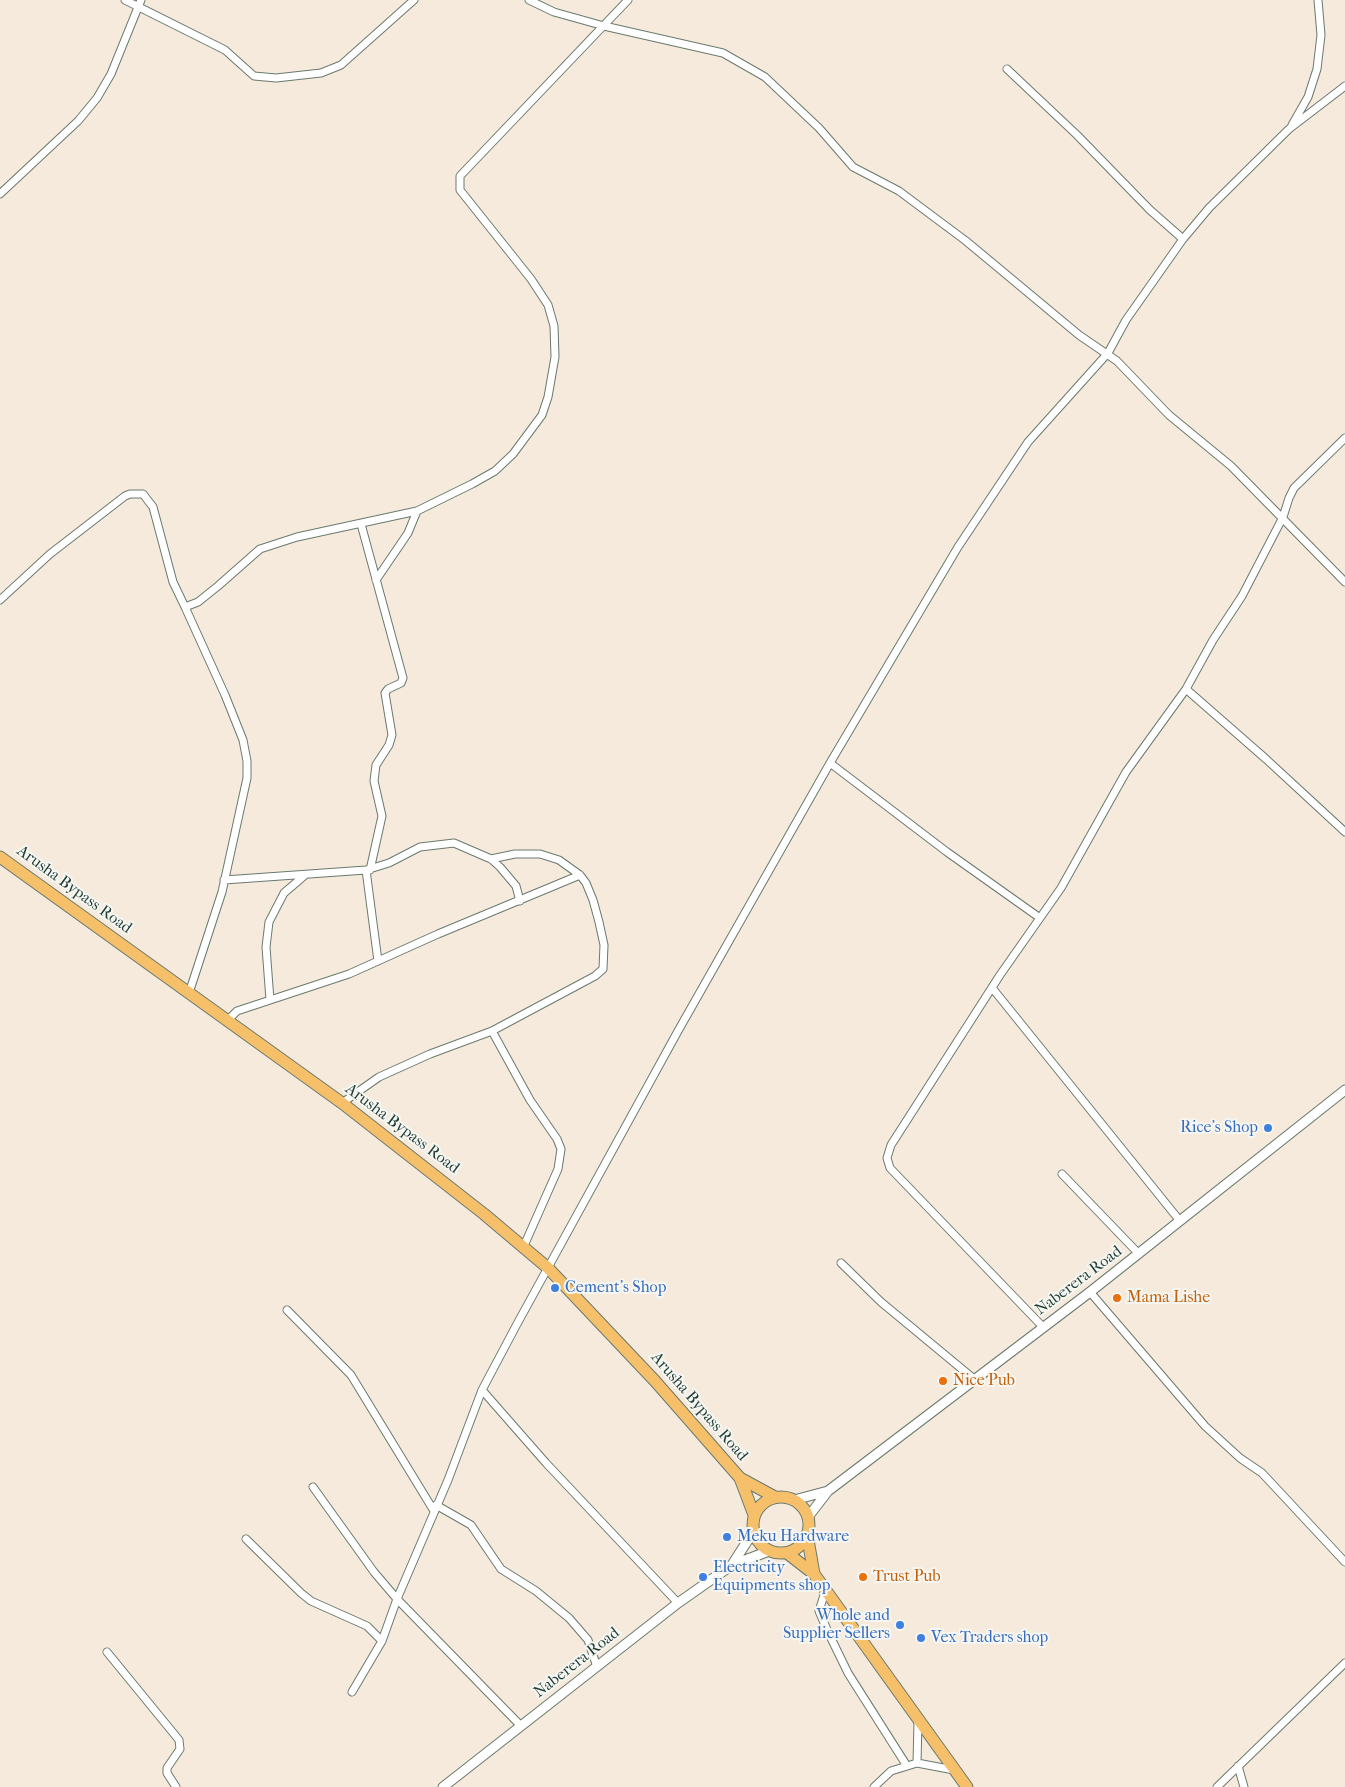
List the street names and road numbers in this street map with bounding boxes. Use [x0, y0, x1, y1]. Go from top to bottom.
street label: Arusha Bypass Road [13, 842, 135, 938]
street label: Arusha Bypass Road [341, 1080, 463, 1178]
street label: Naberera Road [1032, 1242, 1126, 1320]
street label: Arusha Bypass Road [647, 1349, 751, 1465]
street label: Naberera Road [530, 1624, 624, 1702]

